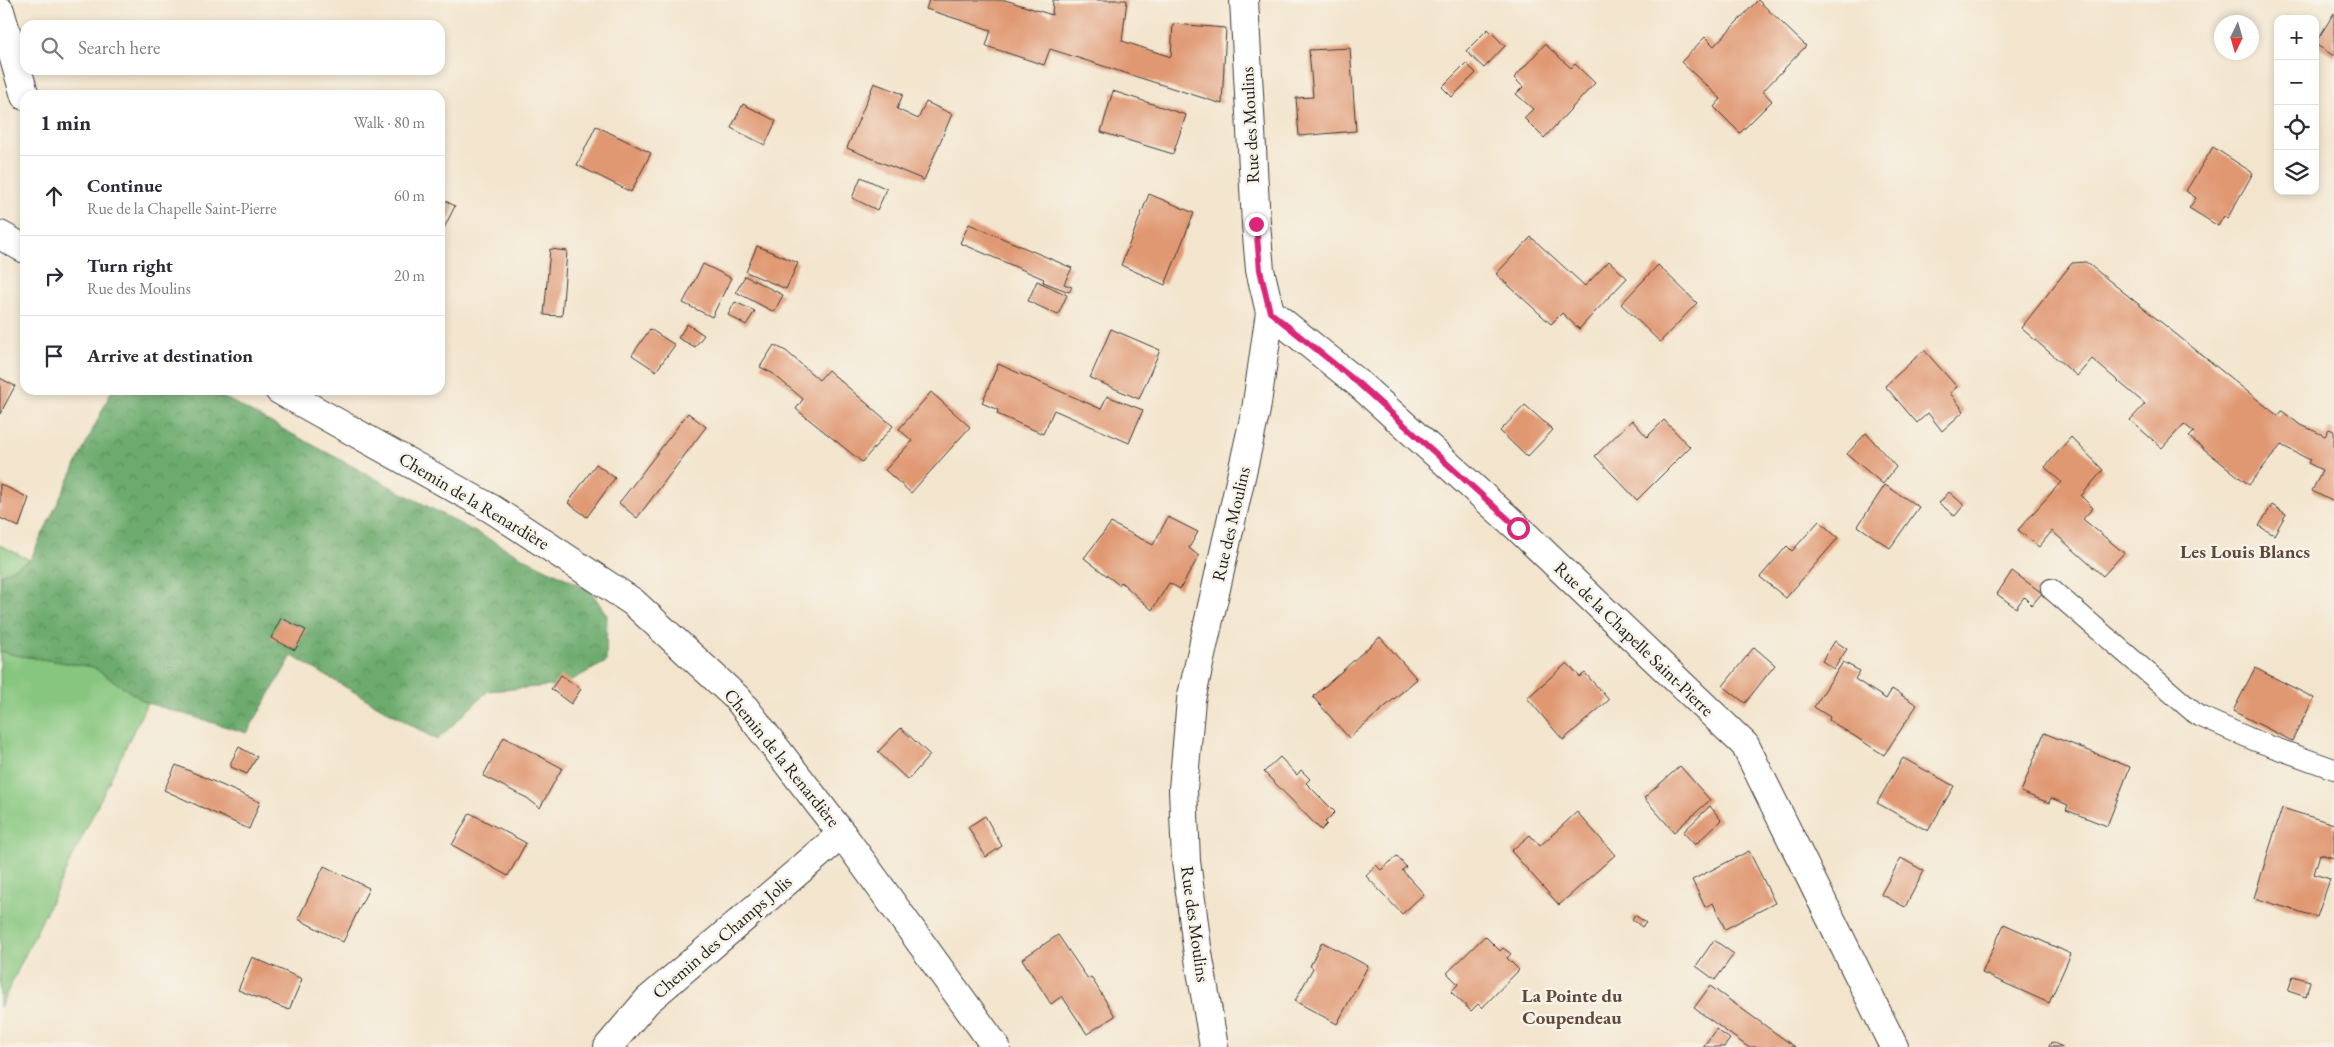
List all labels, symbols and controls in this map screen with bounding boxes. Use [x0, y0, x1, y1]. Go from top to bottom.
north arrow [2214, 15, 2259, 60]
map controls [2274, 15, 2319, 195]
button: + [2274, 15, 2319, 60]
search box [20, 20, 445, 75]
icon: search [38, 34, 66, 62]
text: Search here [78, 35, 160, 60]
button: − [2274, 60, 2319, 105]
street label: Rue des Moulins [1235, 66, 1264, 184]
button: locate [2274, 105, 2319, 150]
text: 1 min [40, 109, 91, 136]
text: Walk · 80 m [354, 112, 425, 133]
button: layers [2274, 150, 2319, 195]
text: Continue [87, 173, 162, 198]
icon: ahead [40, 182, 68, 210]
text: 60 m [394, 185, 425, 206]
text: Rue de la Chapelle Saint-Pierre [87, 198, 276, 219]
route end [1245, 213, 1268, 236]
text: Turn right [87, 253, 173, 278]
icon: right [40, 262, 68, 290]
text: 20 m [394, 265, 425, 286]
text: Rue des Moulins [87, 278, 191, 299]
icon: arrive [40, 342, 68, 370]
text: Arrive at destination [87, 343, 253, 368]
street label: Chemin de la Renardière [395, 447, 554, 555]
street label: Rue des Moulins [1206, 464, 1255, 583]
route start [1507, 517, 1530, 540]
district label: Les Louis Blancs [2180, 539, 2310, 564]
street label: Rue de la Chapelle Saint-Pierre [1550, 556, 1719, 721]
street label: Chemin de la Renardière [719, 684, 845, 832]
street label: Rue des Moulins [1176, 864, 1215, 984]
street label: Chemin des Champs Jolis [647, 870, 796, 1004]
district label: La Pointe du Coupendeau [1522, 983, 1623, 1030]

